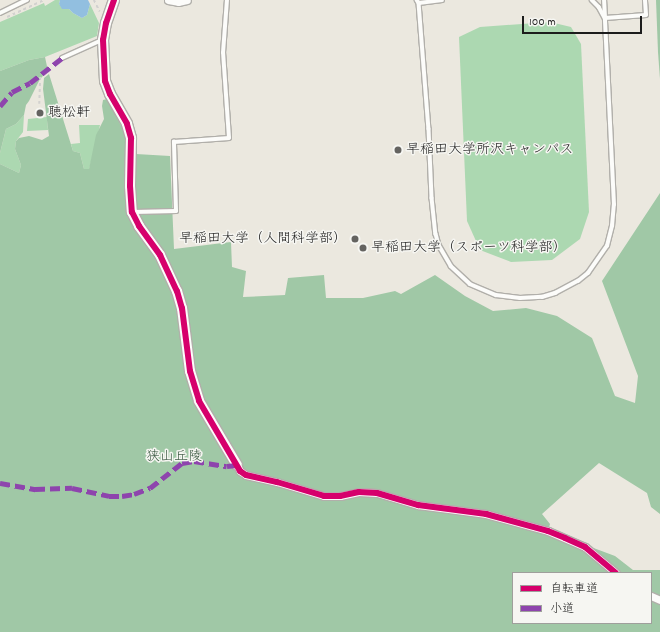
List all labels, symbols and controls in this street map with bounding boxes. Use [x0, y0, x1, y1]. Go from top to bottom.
scale bar [524, 8, 644, 34]
text: 100 m [529, 14, 556, 31]
place label: 聴松軒 [48, 105, 90, 121]
marker: 聴松軒 [35, 108, 45, 118]
place label: 早稲田大学所沢キャンパス [406, 142, 574, 158]
marker: 早稲田大学所沢キャンパス [393, 145, 403, 155]
place label: 早稲田大学（人間科学部） [179, 231, 347, 247]
marker: 早稲田大学（人間科学部） [350, 234, 360, 244]
place label: 早稲田大学（スポーツ科学部） [371, 240, 567, 256]
marker: 早稲田大学（スポーツ科学部） [358, 243, 368, 253]
park label: 狭山丘陵 [146, 449, 202, 465]
legend [512, 572, 652, 624]
text: 自転車道 [550, 581, 598, 598]
text: 小道 [550, 601, 574, 618]

